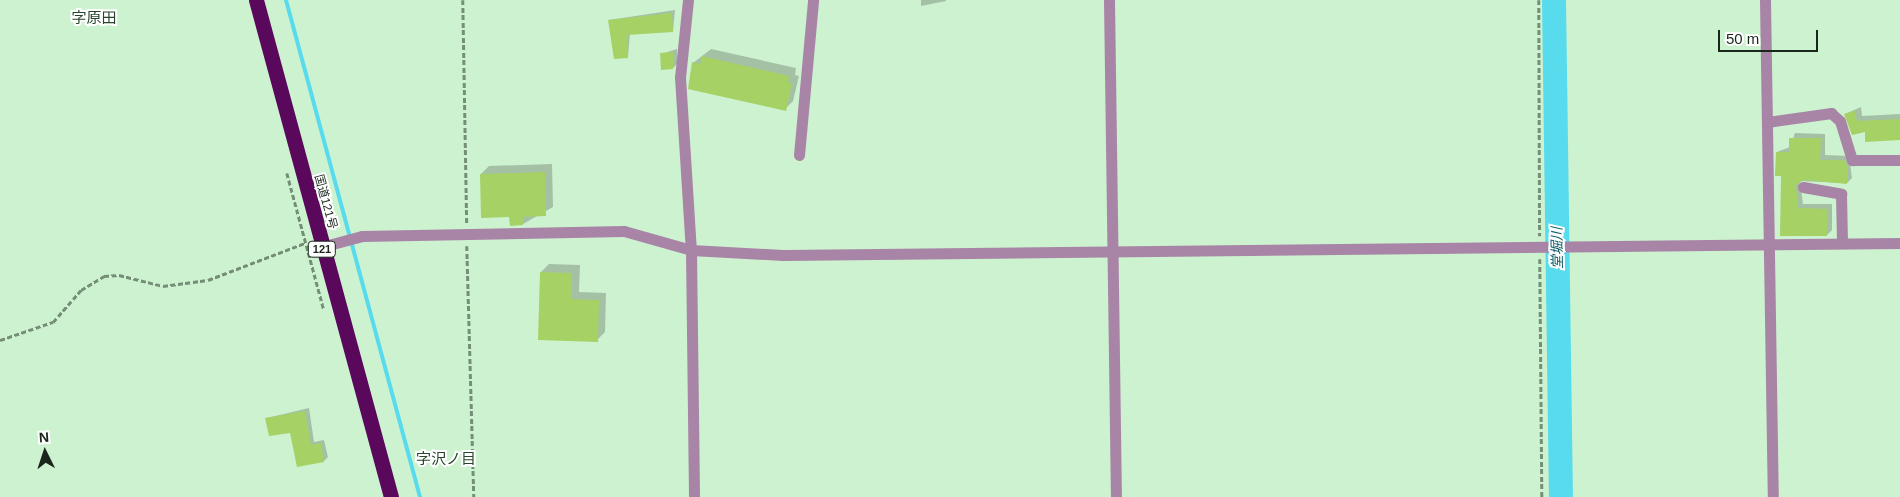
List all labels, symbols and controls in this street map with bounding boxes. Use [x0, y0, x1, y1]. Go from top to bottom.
district label: 字原田 [72, 9, 116, 27]
scale bar [1720, 20, 1820, 52]
text: 50 m [1726, 30, 1759, 47]
street label: 国道121号 [311, 173, 339, 231]
water label: 堂堀川 [1548, 227, 1566, 269]
road number: 121 [307, 240, 337, 258]
north arrow [20, 427, 70, 477]
text: N [38, 429, 50, 445]
district label: 字沢ノ目 [416, 450, 476, 468]

